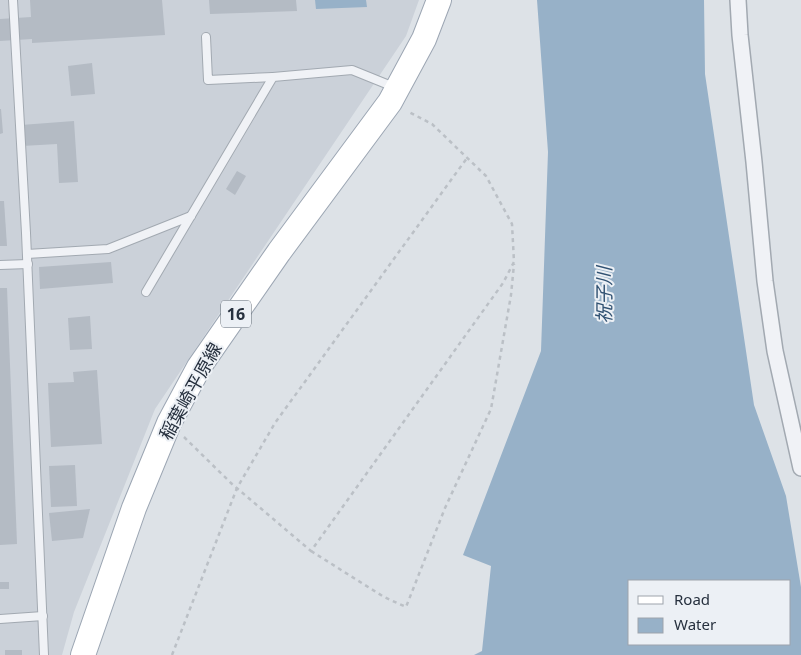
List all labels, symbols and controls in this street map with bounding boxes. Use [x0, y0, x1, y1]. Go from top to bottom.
water label: 祝子川 [591, 265, 617, 324]
road number: 16 [221, 300, 251, 328]
street label: 稲葉崎平原線 [153, 338, 227, 444]
legend [628, 580, 791, 645]
text: Road [674, 589, 710, 609]
text: Water [674, 614, 716, 634]

